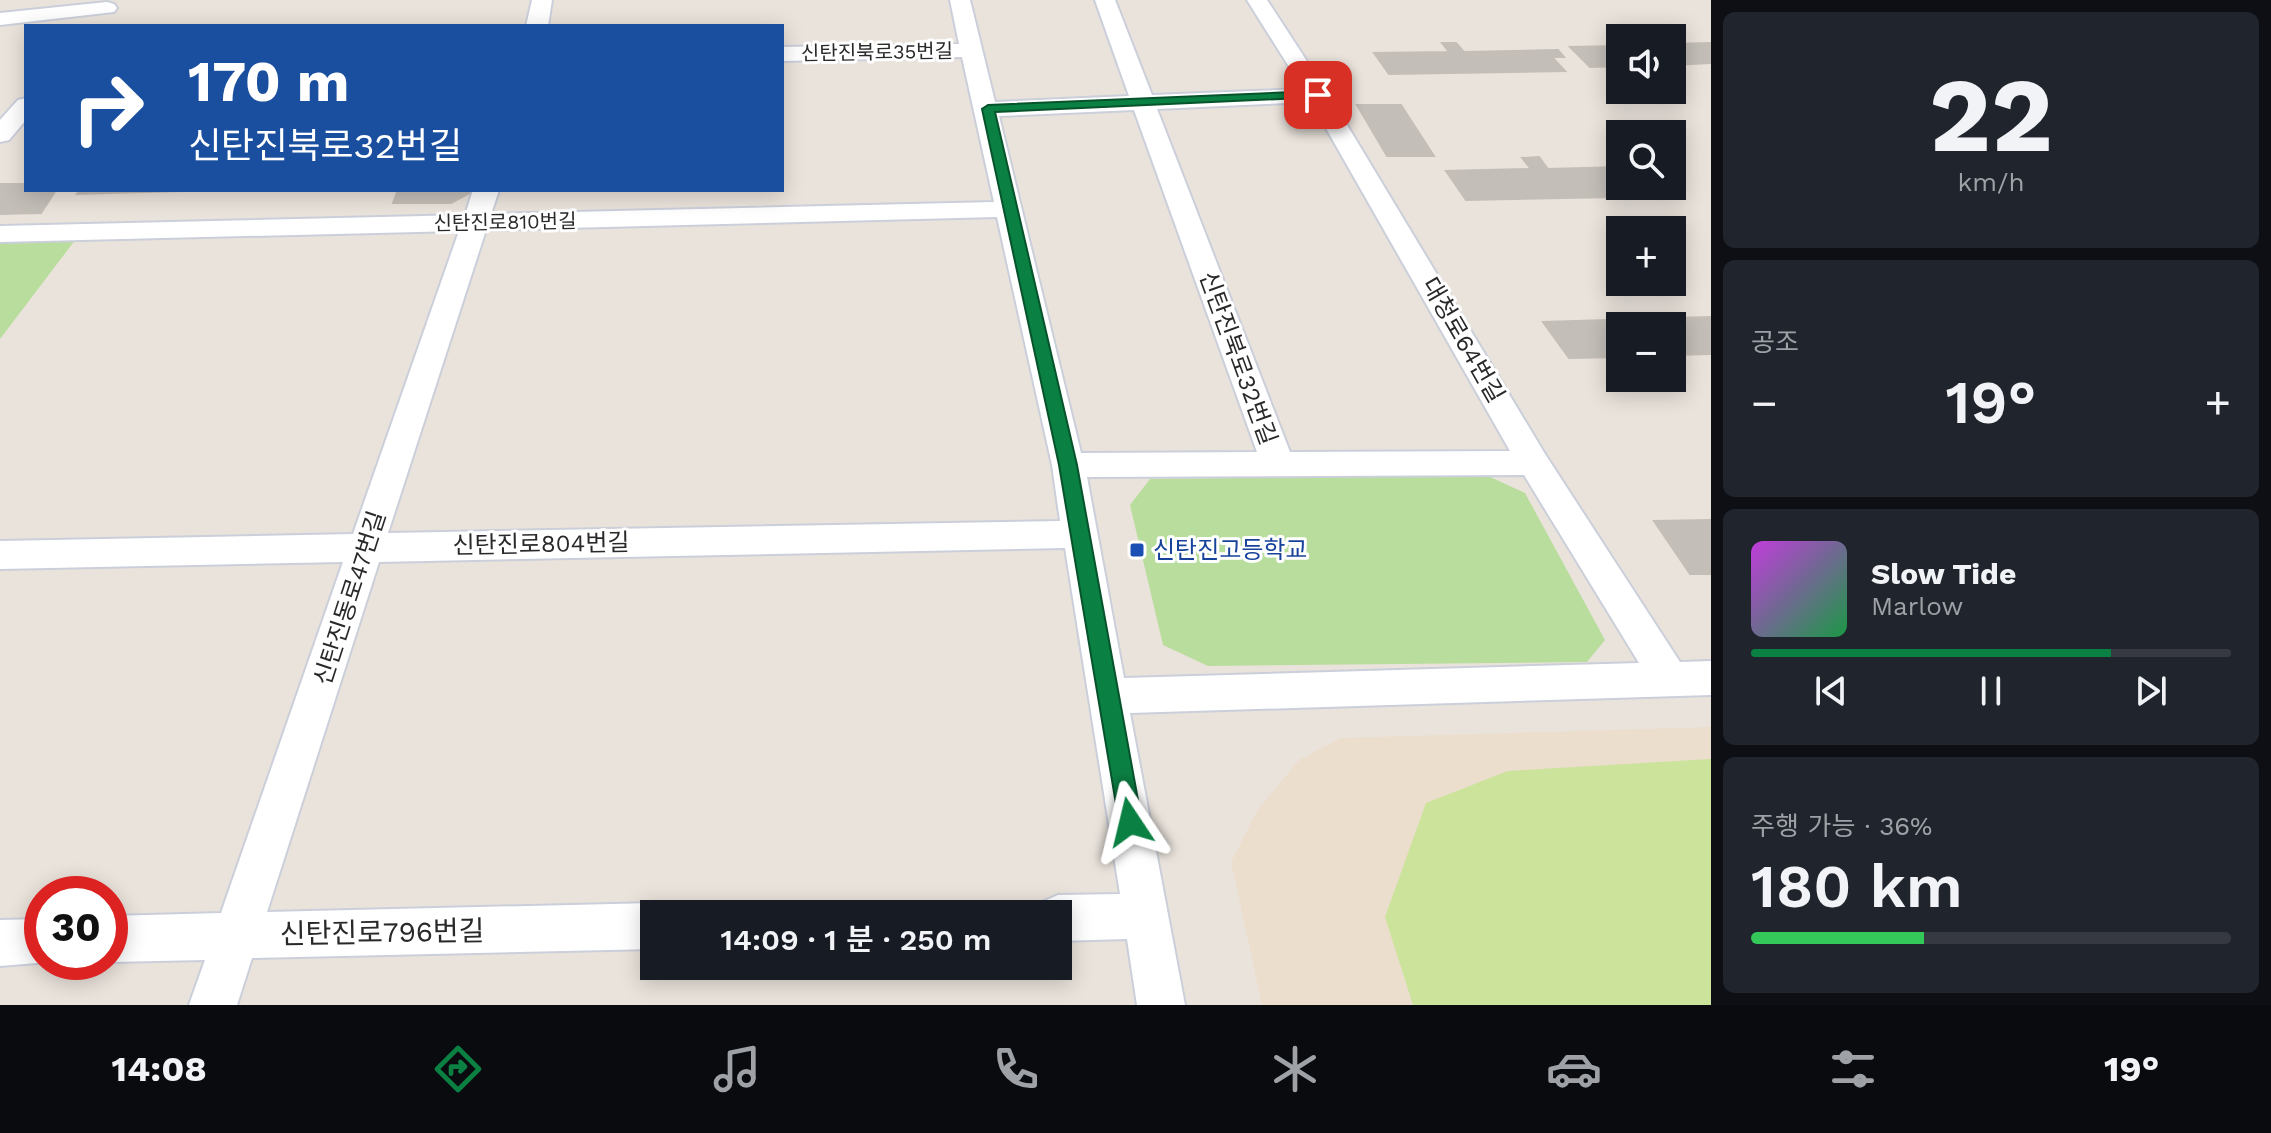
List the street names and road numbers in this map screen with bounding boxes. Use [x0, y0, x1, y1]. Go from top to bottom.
street label: 신탄진북로35번길 [801, 39, 953, 65]
street label: 신탄진로810번길 [433, 209, 577, 235]
street label: 신탄진북로32번길 [1194, 267, 1282, 449]
street label: 대청로64번길 [1416, 273, 1510, 407]
street label: 신탄진동로47번길 [309, 507, 391, 689]
street label: 신탄진로804번길 [452, 528, 630, 560]
street label: 신탄진로796번길 [279, 914, 485, 951]

